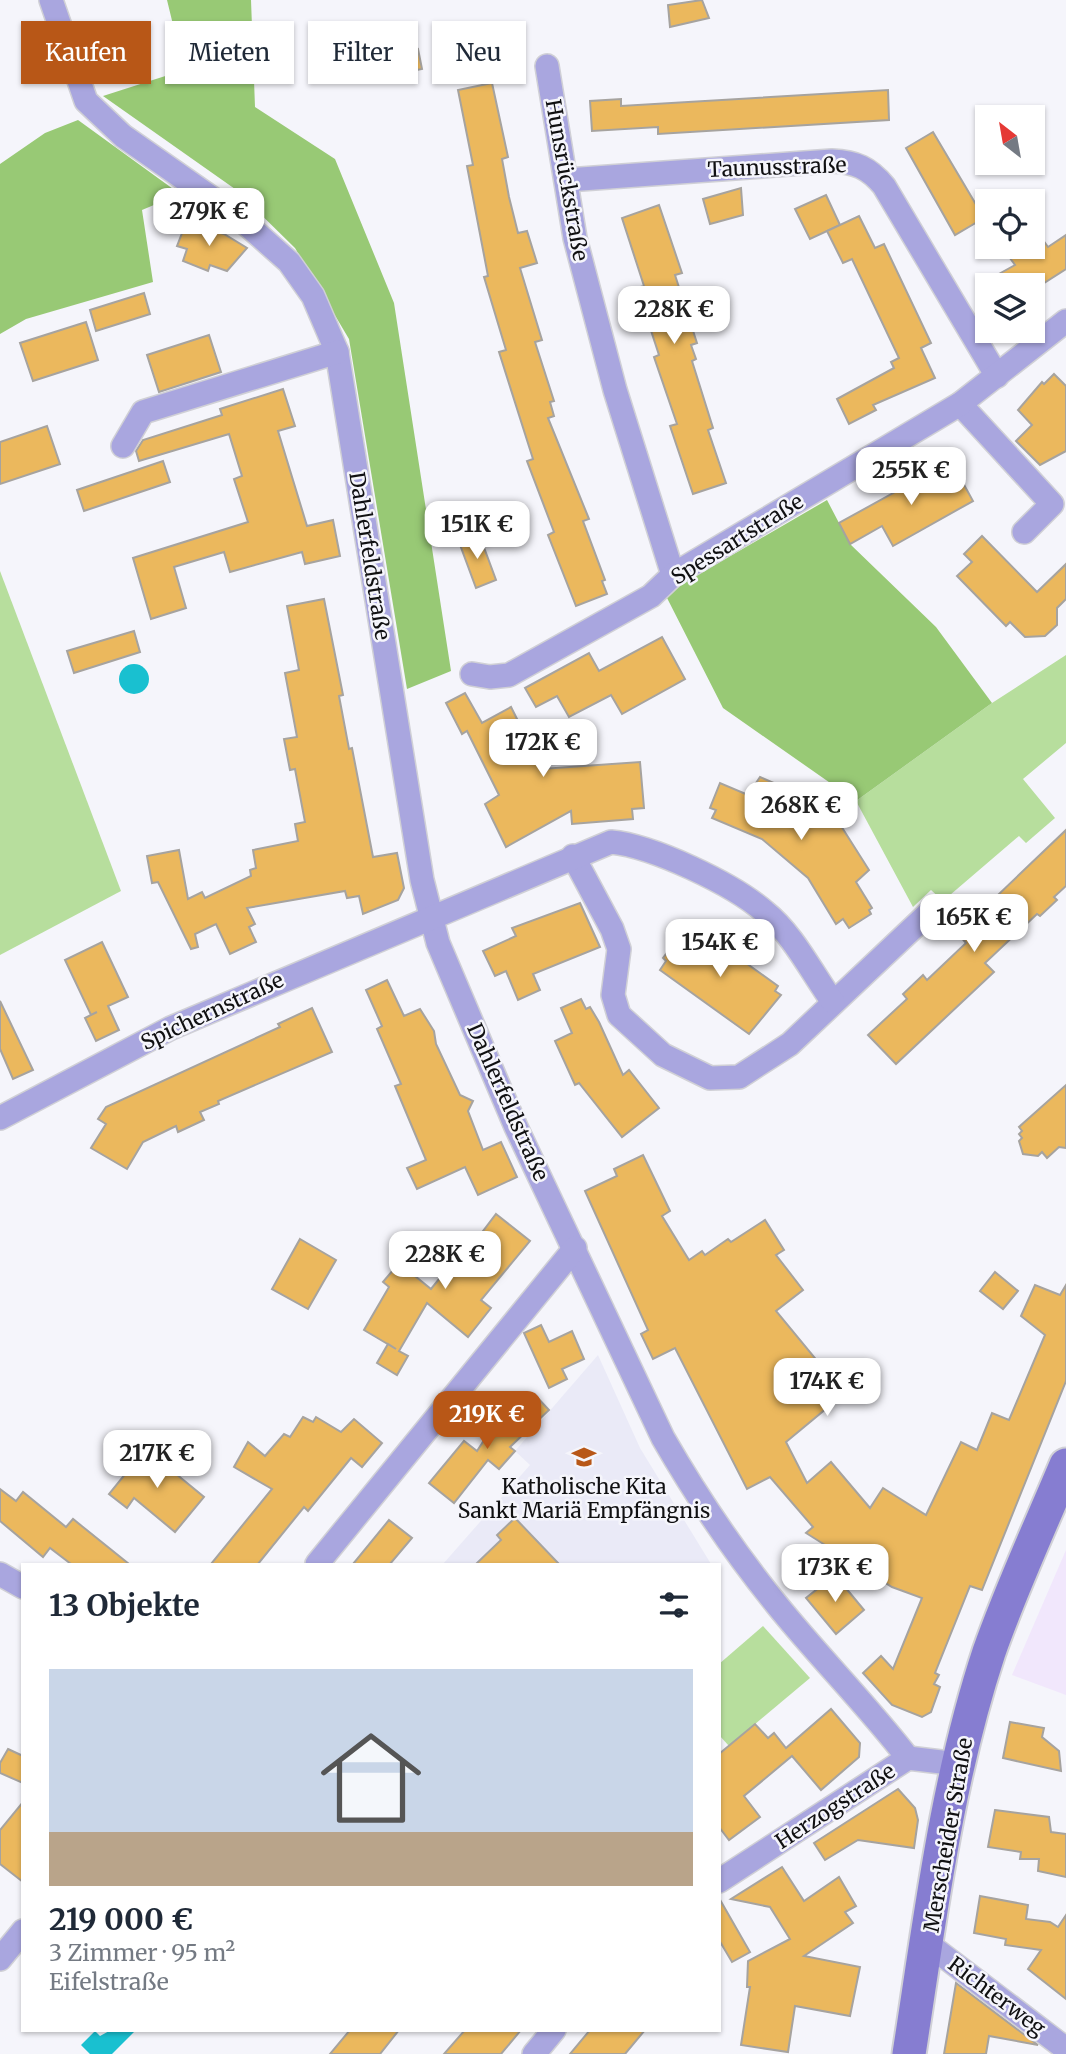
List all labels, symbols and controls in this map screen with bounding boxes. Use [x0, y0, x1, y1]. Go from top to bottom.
chip: Kaufen [21, 21, 151, 84]
chip: Mieten [165, 21, 294, 84]
chip: Filter [308, 21, 418, 84]
chip: Neu [432, 21, 526, 84]
street label: Hunsrückstraße [539, 97, 595, 263]
north arrow [975, 105, 1045, 175]
map controls [975, 105, 1045, 343]
street label: Taunusstraße [707, 151, 847, 183]
pin: 279K € [152, 188, 266, 248]
button: locate [975, 189, 1045, 259]
text: 279K € [169, 196, 249, 225]
button: layers [975, 273, 1045, 343]
pin: 228K € [617, 286, 731, 346]
text: 228K € [634, 294, 714, 323]
pin: 255K € [854, 448, 968, 507]
text: 255K € [872, 455, 950, 484]
street label: Dahlerfeldstraße [343, 470, 397, 642]
street label: Spessartstraße [666, 488, 808, 590]
pin: 151K € [420, 502, 534, 561]
text: 151K € [441, 509, 513, 538]
pin: 172K € [486, 720, 600, 779]
text: 172K € [505, 727, 581, 756]
pin: 268K € [744, 782, 858, 842]
text: 268K € [761, 790, 841, 819]
pin: 165K € [917, 894, 1031, 954]
text: 165K € [936, 902, 1012, 931]
pin: 154K € [663, 920, 777, 979]
text: 154K € [681, 927, 759, 956]
street label: Spichernstraße [136, 966, 288, 1056]
street label: Dahlerfeldstraße [461, 1019, 555, 1185]
pin: 228K € [388, 1232, 502, 1291]
text: 228K € [405, 1239, 485, 1268]
pin: 174K € [770, 1358, 884, 1418]
text: 174K € [790, 1366, 864, 1395]
pin: 219K € [430, 1392, 544, 1451]
text: 219K € [449, 1399, 525, 1428]
pin: 217K € [100, 1430, 214, 1490]
text: 217K € [119, 1438, 195, 1467]
school or university icon: Katholische Kita Sankt Mariä Empfängnis [570, 1443, 598, 1471]
place label: Katholische Kita Sankt Mariä Empfängnis [458, 1473, 710, 1524]
pin: 173K € [778, 1544, 892, 1604]
text: 173K € [798, 1552, 872, 1581]
text: 13 Objekte [49, 1586, 200, 1624]
icon: filters [655, 1586, 693, 1624]
icon: home [308, 1715, 434, 1841]
street label: Merscheider Straße [918, 1736, 978, 1934]
street label: Herzogstraße [770, 1757, 900, 1855]
text: 219 000 € [49, 1900, 193, 1938]
text: 3 Zimmer · 95 m² [49, 1938, 235, 1967]
street label: Richterweg [943, 1951, 1051, 2042]
text: Eifelstraße [49, 1967, 169, 1996]

